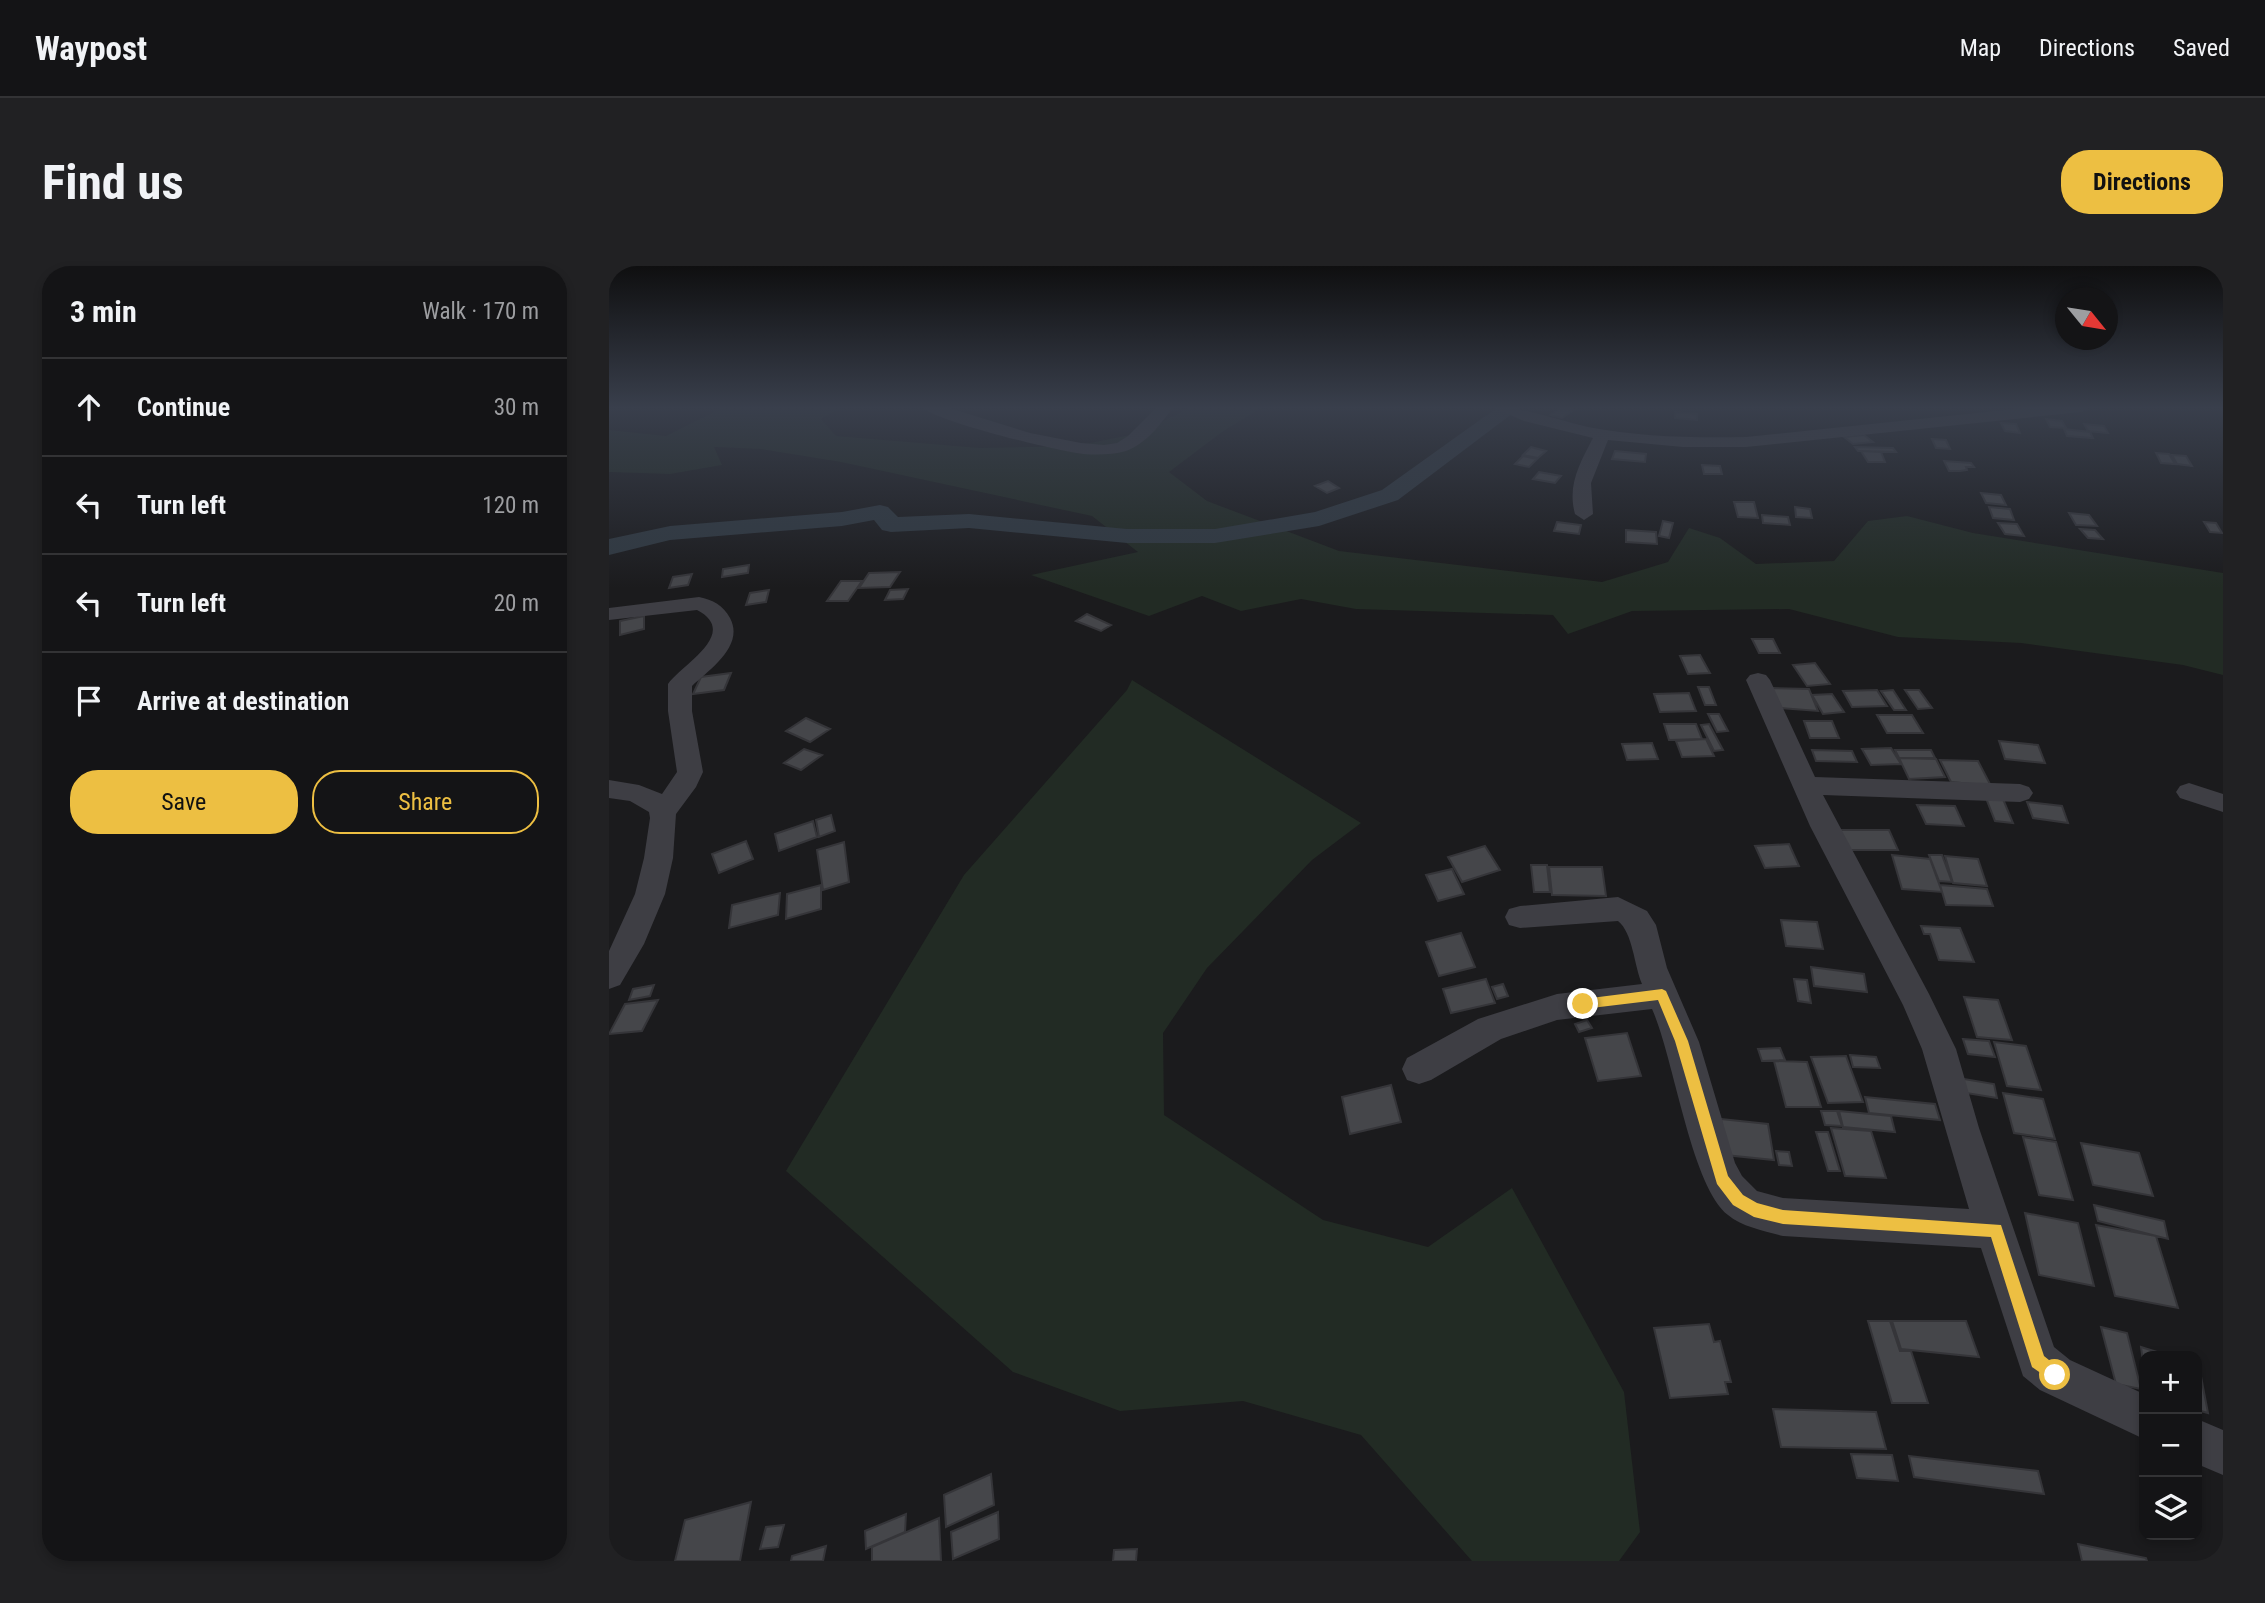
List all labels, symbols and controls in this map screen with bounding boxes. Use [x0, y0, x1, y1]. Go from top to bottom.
text: Waypost [35, 29, 147, 68]
text: Map [1960, 34, 2001, 62]
text: Directions [2039, 34, 2135, 62]
text: Saved [2173, 34, 2230, 62]
button: Directions [2061, 150, 2223, 214]
text: Find us [42, 154, 184, 211]
north arrow [2055, 287, 2118, 350]
text: 3 min [70, 294, 137, 329]
text: Walk · 170 m [422, 298, 539, 325]
icon: ahead [70, 388, 108, 426]
text: Continue [137, 392, 230, 422]
text: 30 m [494, 394, 539, 421]
icon: left [70, 486, 108, 524]
text: Turn left [137, 490, 226, 520]
text: 120 m [482, 492, 539, 519]
icon: left [70, 584, 108, 622]
text: Turn left [137, 588, 226, 618]
text: 20 m [494, 590, 539, 617]
icon: arrive [70, 682, 108, 720]
text: Arrive at destination [137, 686, 349, 716]
button: Save [70, 770, 298, 834]
button: Share [312, 770, 539, 834]
route end [1567, 988, 1598, 1019]
map controls [2139, 1351, 2202, 1540]
button: + [2139, 1351, 2202, 1414]
route start [2039, 1359, 2070, 1390]
button: − [2139, 1414, 2202, 1477]
button: layers [2139, 1477, 2202, 1540]

